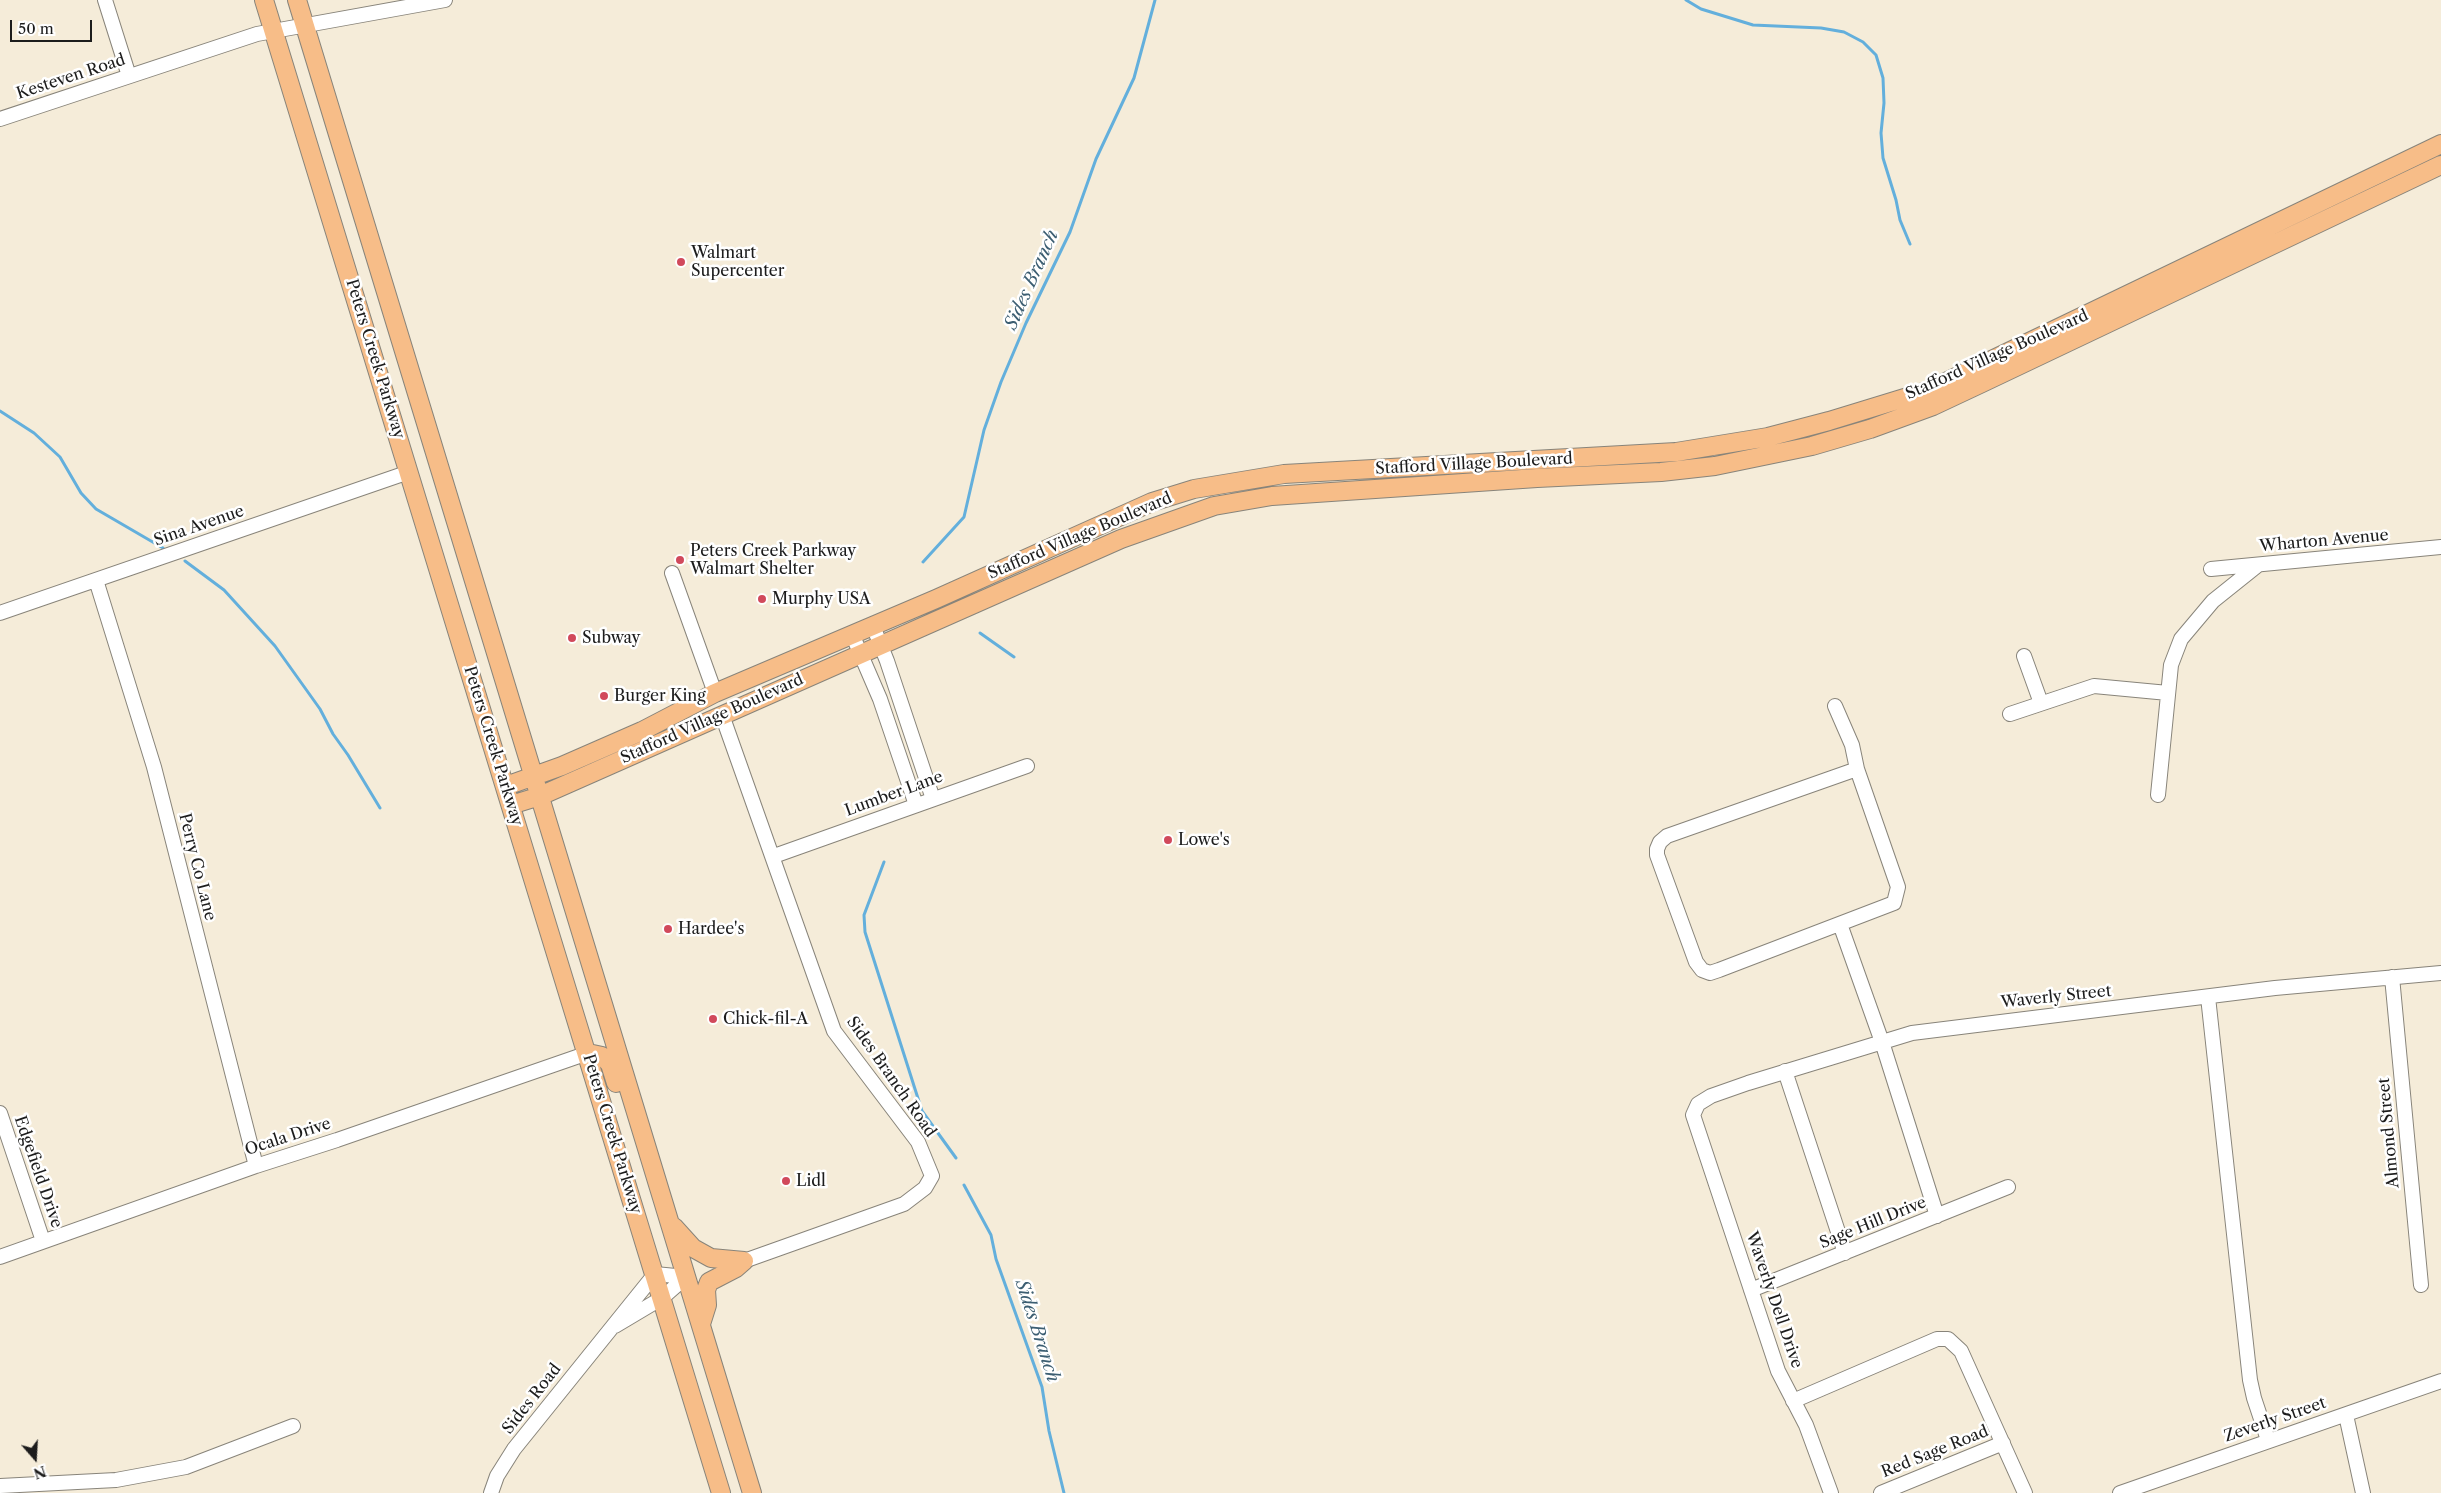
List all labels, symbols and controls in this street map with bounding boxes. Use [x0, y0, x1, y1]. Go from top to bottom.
scale bar [12, 10, 95, 42]
text: 50 m [18, 19, 54, 38]
street label: Kesteven Road [14, 50, 128, 104]
water label: Sides Branch [1000, 227, 1064, 333]
place label: Walmart Supercenter [691, 243, 785, 281]
marker: Walmart Supercenter [675, 256, 687, 268]
street label: Peters Creek Parkway [342, 277, 408, 441]
street label: Stafford Village Boulevard [1903, 306, 2091, 404]
street label: Stafford Village Boulevard [1375, 449, 1573, 479]
street label: Stafford Village Boulevard [985, 488, 1175, 584]
street label: Sina Avenue [151, 502, 247, 550]
street label: Wharton Avenue [2259, 526, 2389, 556]
place label: Peters Creek Parkway Walmart Shelter [690, 541, 856, 579]
marker: Peters Creek Parkway Walmart Shelter [674, 554, 686, 566]
place label: Murphy USA [772, 589, 871, 609]
marker: Murphy USA [756, 593, 768, 605]
place label: Subway [582, 628, 640, 648]
marker: Subway [566, 632, 578, 644]
street label: Peters Creek Parkway [460, 664, 526, 828]
street label: Stafford Village Boulevard [618, 670, 806, 768]
place label: Burger King [614, 686, 706, 706]
marker: Burger King [598, 690, 610, 702]
street label: Lumber Lane [842, 767, 946, 821]
street label: Perry Co Lane [174, 811, 220, 923]
place label: Lowe's [1178, 830, 1230, 850]
marker: Lowe's [1162, 834, 1174, 846]
place label: Hardee's [678, 919, 744, 939]
marker: Hardee's [662, 923, 674, 935]
street label: Waverly Street [2000, 982, 2112, 1012]
place label: Chick-fil-A [723, 1009, 808, 1029]
marker: Chick-fil-A [707, 1013, 719, 1025]
street label: Sides Branch Road [842, 1013, 940, 1141]
street label: Peters Creek Parkway [579, 1052, 645, 1216]
street label: Almond Street [2375, 1077, 2403, 1189]
street label: Edgefield Drive [10, 1113, 66, 1231]
street label: Ocala Drive [243, 1114, 333, 1160]
place label: Lidl [796, 1171, 826, 1191]
marker: Lidl [780, 1175, 792, 1187]
street label: Sage Hill Drive [1817, 1193, 1929, 1253]
street label: Waverly Dell Drive [1742, 1229, 1806, 1371]
water label: Sides Branch [1010, 1277, 1064, 1385]
street label: Sides Road [499, 1360, 565, 1438]
street label: Zeverly Street [2222, 1394, 2328, 1446]
street label: Red Sage Road [1879, 1422, 1991, 1482]
north arrow [10, 1433, 60, 1483]
text: N [31, 1462, 49, 1483]

